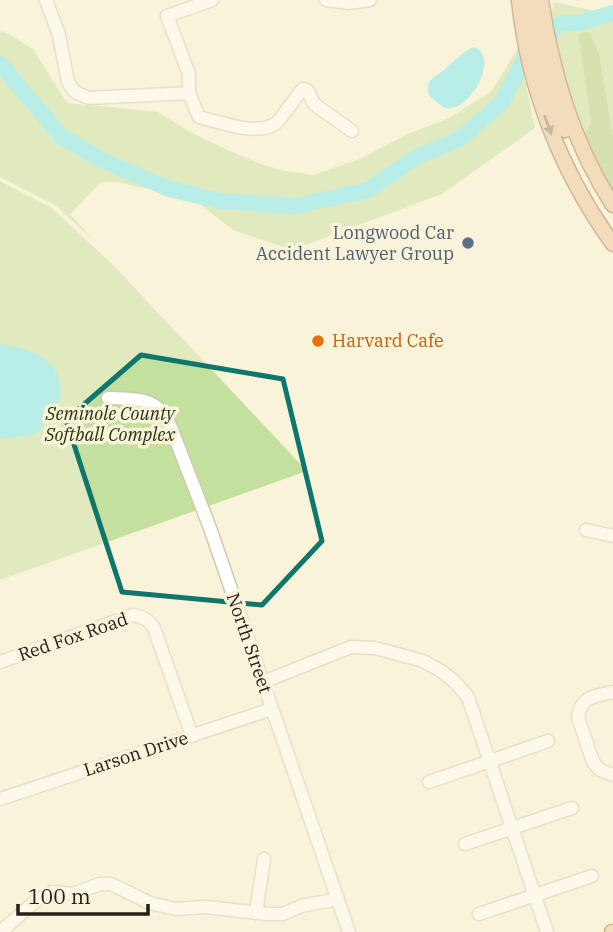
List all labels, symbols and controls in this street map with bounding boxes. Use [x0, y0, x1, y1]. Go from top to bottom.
one-way arrow [543, 115, 554, 136]
place label: Longwood Car Accident Lawyer Group [256, 221, 454, 265]
marker: Longwood Car Accident Lawyer Group [460, 235, 476, 251]
place label: Harvard Cafe [332, 329, 444, 352]
marker: Harvard Cafe [310, 333, 326, 349]
park label: Seminole County Softball Complex [44, 402, 176, 446]
street label: North Street [222, 590, 277, 696]
street label: Red Fox Road [15, 607, 131, 666]
street label: Larson Drive [81, 726, 191, 781]
scale bar [18, 872, 147, 916]
text: 100 m [28, 882, 91, 910]

